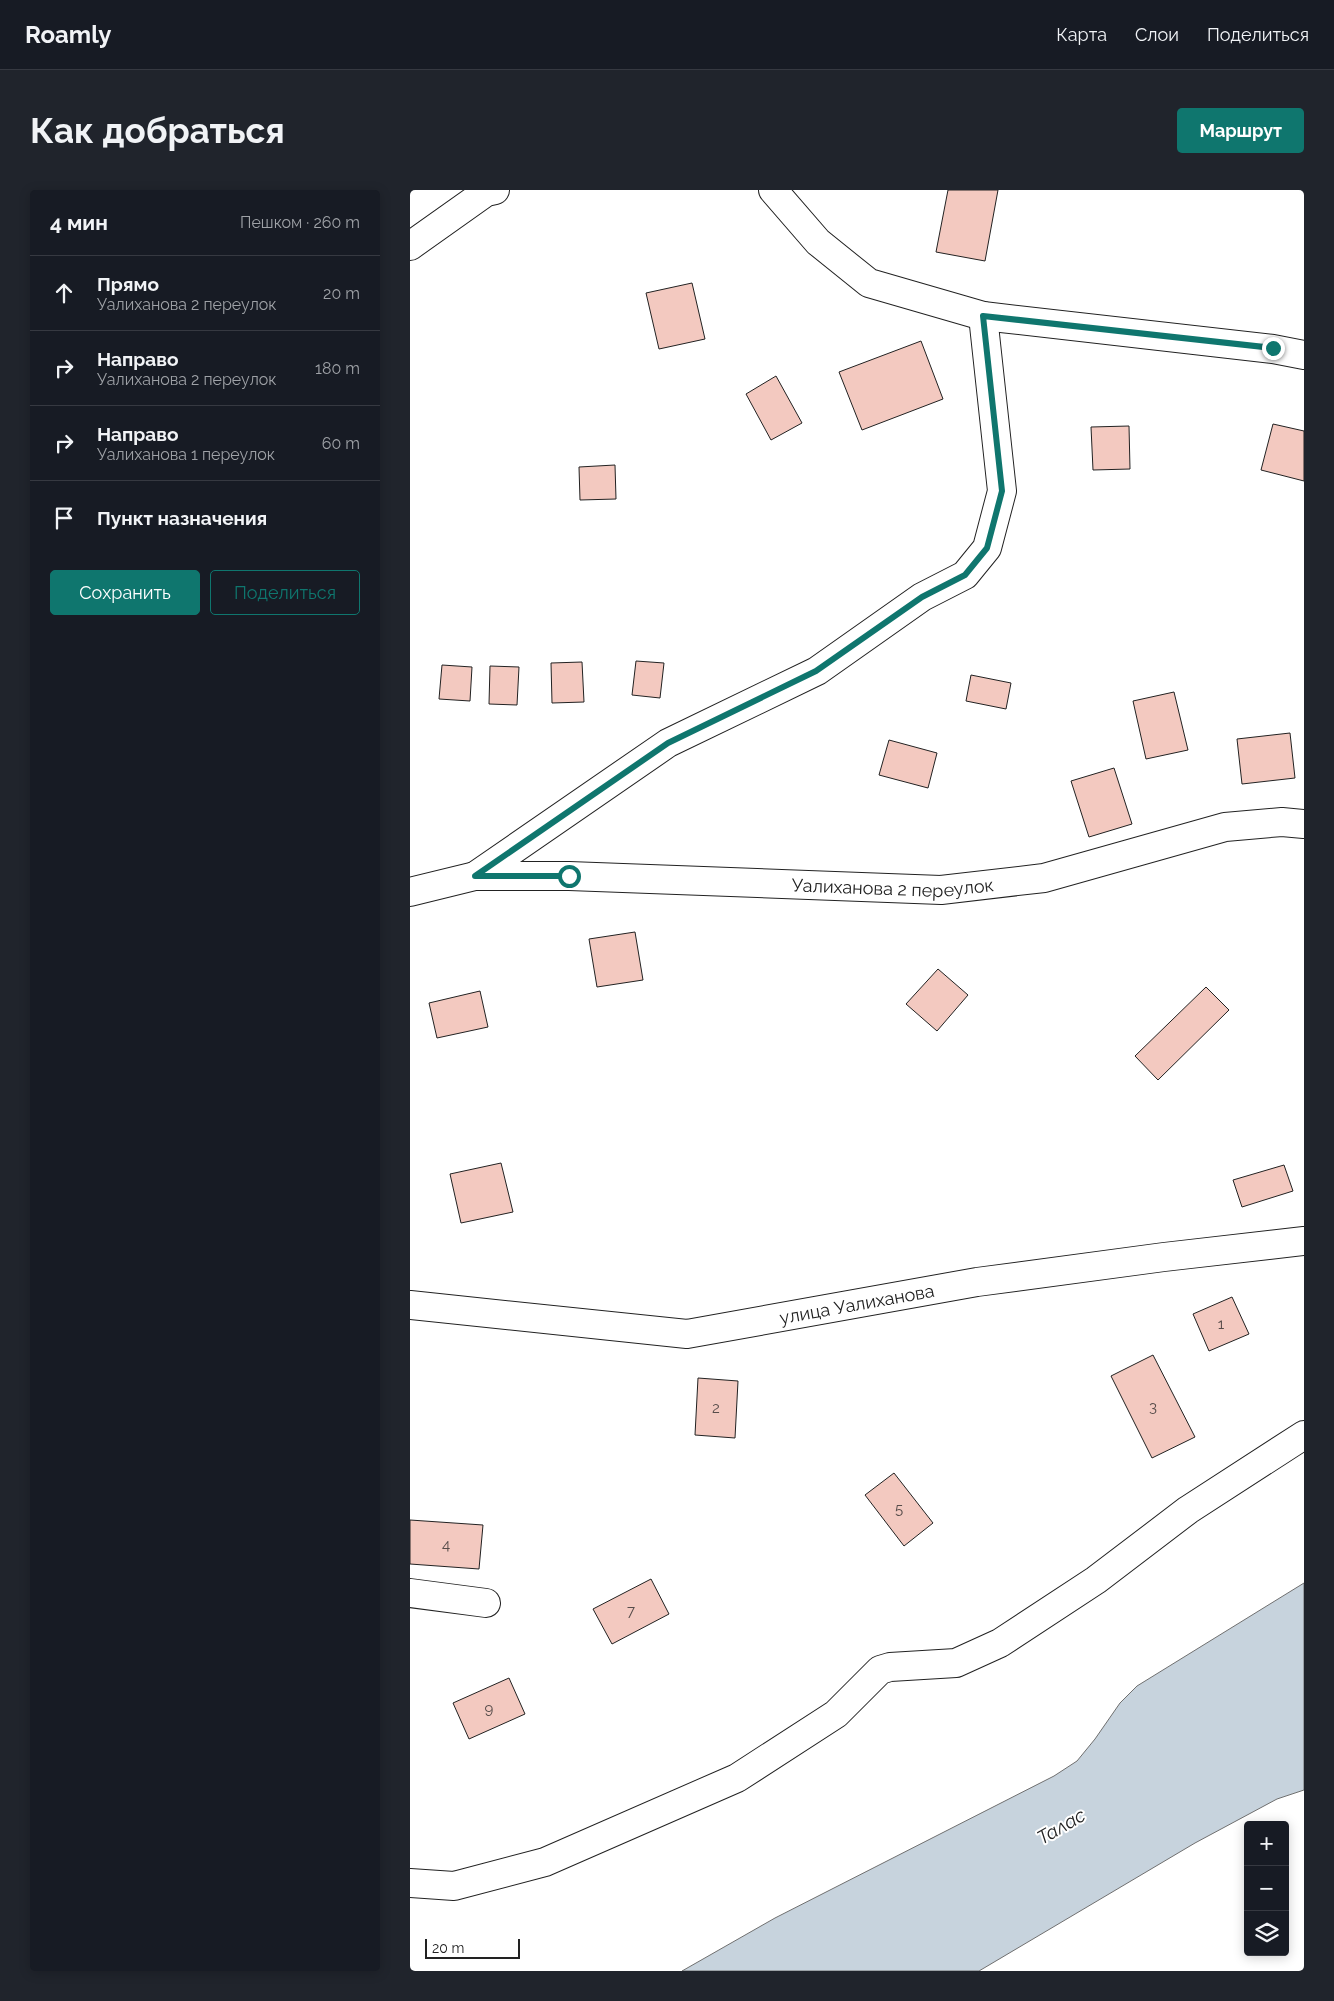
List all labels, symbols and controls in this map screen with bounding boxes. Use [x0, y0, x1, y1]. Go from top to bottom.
text: Roamly [25, 20, 111, 49]
text: Карта [1056, 24, 1107, 45]
text: Слои [1135, 24, 1179, 45]
text: Поделиться [1207, 24, 1309, 45]
button: Маршрут [1177, 108, 1304, 153]
text: Как добраться [30, 110, 285, 151]
text: 4 мин [50, 210, 108, 235]
text: Пешком · 260 m [240, 213, 360, 232]
text: Прямо [97, 273, 159, 295]
icon: ahead [50, 279, 78, 307]
text: 20 m [323, 284, 360, 303]
text: Уалиханова 2 переулок [97, 295, 277, 314]
route end [1262, 337, 1285, 360]
text: Направо [97, 348, 178, 370]
icon: right [50, 354, 78, 382]
text: 180 m [315, 359, 360, 378]
text: Уалиханова 2 переулок [97, 370, 277, 389]
text: Направо [97, 423, 178, 445]
icon: right [50, 429, 78, 457]
text: 60 m [322, 434, 360, 453]
text: Уалиханова 1 переулок [97, 445, 275, 464]
icon: arrive [50, 504, 78, 532]
text: Пункт назначения [97, 507, 267, 529]
button: Сохранить [50, 570, 200, 615]
button: Поделиться [210, 570, 360, 615]
route start [558, 865, 581, 888]
street label: Уалиханова 2 переулок [791, 873, 995, 901]
street label: улица Уалиханова [778, 1279, 936, 1328]
house number: 1 [1218, 1315, 1225, 1333]
house number: 3 [1149, 1398, 1157, 1416]
house number: 2 [712, 1399, 720, 1417]
house number: 5 [895, 1500, 903, 1518]
house number: 4 [442, 1536, 450, 1554]
house number: 7 [627, 1602, 635, 1620]
house number: 9 [485, 1700, 494, 1718]
water label: Талас [1033, 1803, 1089, 1849]
map controls [1244, 1821, 1289, 1956]
button: + [1244, 1821, 1289, 1866]
button: − [1244, 1866, 1289, 1911]
button: layers [1244, 1911, 1289, 1956]
scale bar [425, 1936, 520, 1959]
text: 20 m [432, 1940, 464, 1956]

